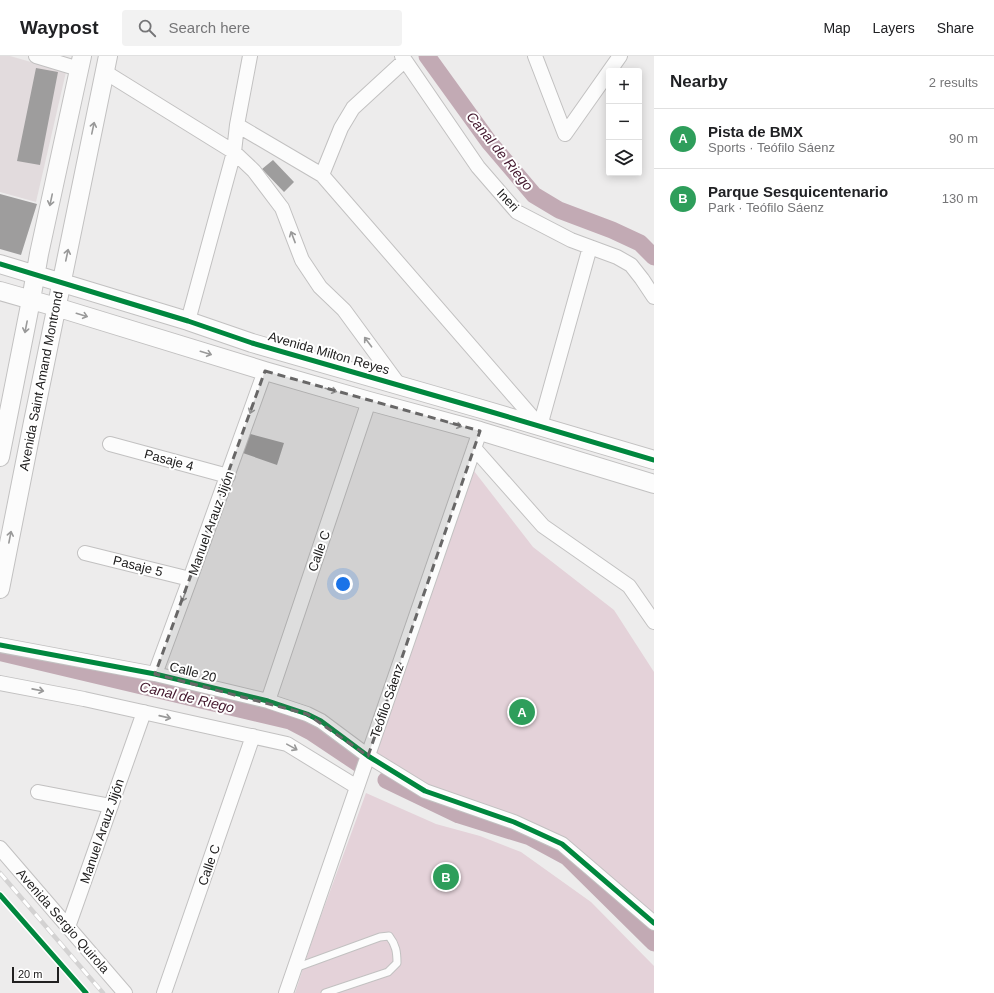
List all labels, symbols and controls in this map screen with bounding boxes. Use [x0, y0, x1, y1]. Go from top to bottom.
search box [122, 10, 402, 46]
text: Waypost [20, 17, 98, 38]
icon: search [136, 17, 158, 39]
text: Search here [168, 19, 250, 36]
text: Map [823, 20, 851, 36]
text: Layers [873, 20, 915, 36]
text: Share [937, 20, 974, 36]
map controls [606, 68, 642, 176]
button: + [606, 68, 642, 104]
text: Nearby [670, 72, 728, 91]
text: 2 results [929, 75, 978, 90]
button: − [606, 104, 642, 140]
water label: Canal de Riego [463, 108, 537, 194]
one-way arrow [89, 122, 97, 135]
text: Pista de BMX [708, 123, 803, 140]
text: A [678, 131, 688, 146]
text: 90 m [949, 131, 978, 146]
button: layers [606, 140, 642, 176]
text: Sports · Teófilo Sáenz [708, 140, 835, 155]
text: Parque Sesquicentenario [708, 183, 888, 200]
street label: Ineri [494, 186, 522, 214]
text: B [678, 191, 688, 206]
text: 130 m [942, 191, 978, 206]
one-way arrow [46, 193, 54, 206]
text: Park · Teófilo Sáenz [708, 200, 824, 215]
one-way arrow [289, 232, 297, 244]
one-way arrow [63, 249, 71, 262]
street label: Avenida Saint Amand Montrond [16, 290, 66, 472]
one-way arrow [75, 312, 88, 319]
one-way arrow [21, 320, 29, 333]
street label: Avenida Milton Reyes [267, 328, 392, 378]
one-way arrow [363, 337, 372, 348]
one-way arrow [199, 350, 212, 357]
one-way arrow [324, 387, 337, 394]
one-way arrow [248, 402, 255, 415]
one-way arrow [449, 421, 462, 429]
street label: Pasaje 4 [143, 446, 195, 474]
street label: Manuel Arauz Jijón [185, 469, 237, 577]
street label: Calle C [305, 528, 333, 574]
one-way arrow [6, 531, 14, 544]
street label: Pasaje 5 [112, 553, 164, 579]
your location [333, 574, 353, 594]
one-way arrow [180, 590, 188, 602]
street label: Calle 20 [168, 659, 218, 685]
street label: Teófilo Sáenz [367, 662, 407, 740]
water label: Canal de Riego [138, 678, 236, 716]
one-way arrow [31, 686, 44, 694]
pin: A [509, 697, 535, 727]
one-way arrow [159, 713, 172, 721]
one-way arrow [286, 744, 298, 751]
street label: Manuel Arauz Jijón [77, 777, 127, 885]
street label: Calle C [195, 842, 223, 888]
pin: B [433, 862, 459, 892]
street label: Avenida Sergio Quirola [14, 866, 113, 977]
scale bar [12, 965, 59, 984]
text: 20 m [18, 968, 42, 980]

